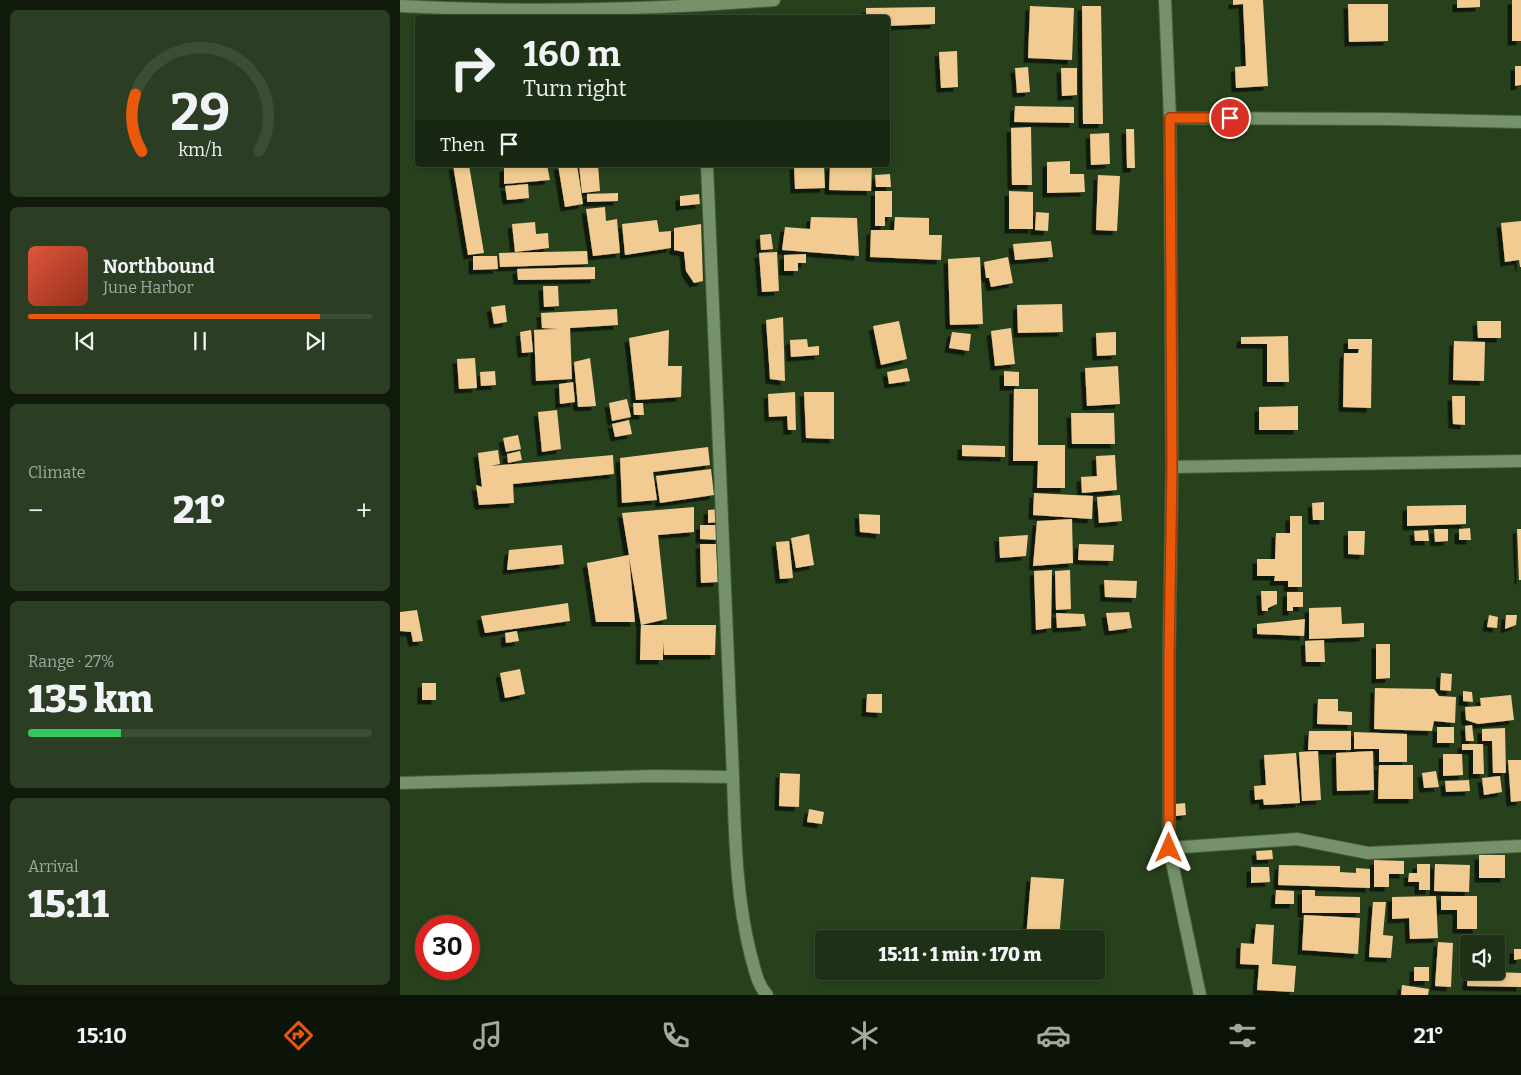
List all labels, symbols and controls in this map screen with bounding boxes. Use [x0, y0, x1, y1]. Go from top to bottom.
text: 160 m [523, 33, 621, 75]
icon: right [440, 35, 505, 100]
text: Turn right [523, 75, 626, 102]
text: 29 [170, 81, 230, 144]
pin [1209, 97, 1251, 139]
icon: arrive [1216, 104, 1244, 132]
icon: arrive [495, 130, 523, 158]
text: Then [440, 133, 485, 156]
text: km/h [178, 139, 222, 161]
text: Northbound [103, 255, 215, 278]
text: June Harbor [103, 278, 194, 297]
icon: previous [71, 327, 99, 355]
icon: pause [186, 327, 214, 355]
icon: next [301, 327, 329, 355]
text: Climate [28, 463, 86, 482]
text: 21° [173, 487, 227, 533]
text: − [28, 494, 43, 527]
text: + [356, 494, 372, 527]
text: Range · 27% [28, 652, 115, 671]
text: 135 km [28, 676, 153, 722]
position arrow [1142, 821, 1194, 873]
text: Arrival [28, 857, 79, 876]
text: 15:11 [28, 881, 109, 927]
speed limit sign: 30 [415, 915, 480, 980]
map controls [1460, 935, 1505, 980]
button: sound [1460, 935, 1505, 980]
text: 15:11 · 1 min · 170 m [879, 943, 1041, 966]
icon: directions [281, 1018, 316, 1053]
icon: music [470, 1018, 505, 1053]
icon: phone [658, 1018, 693, 1053]
icon: climate [847, 1018, 882, 1053]
icon: car [1036, 1018, 1071, 1053]
icon: filters [1225, 1018, 1260, 1053]
text: 15:10 [77, 1022, 127, 1049]
text: 21° [1413, 1022, 1444, 1049]

